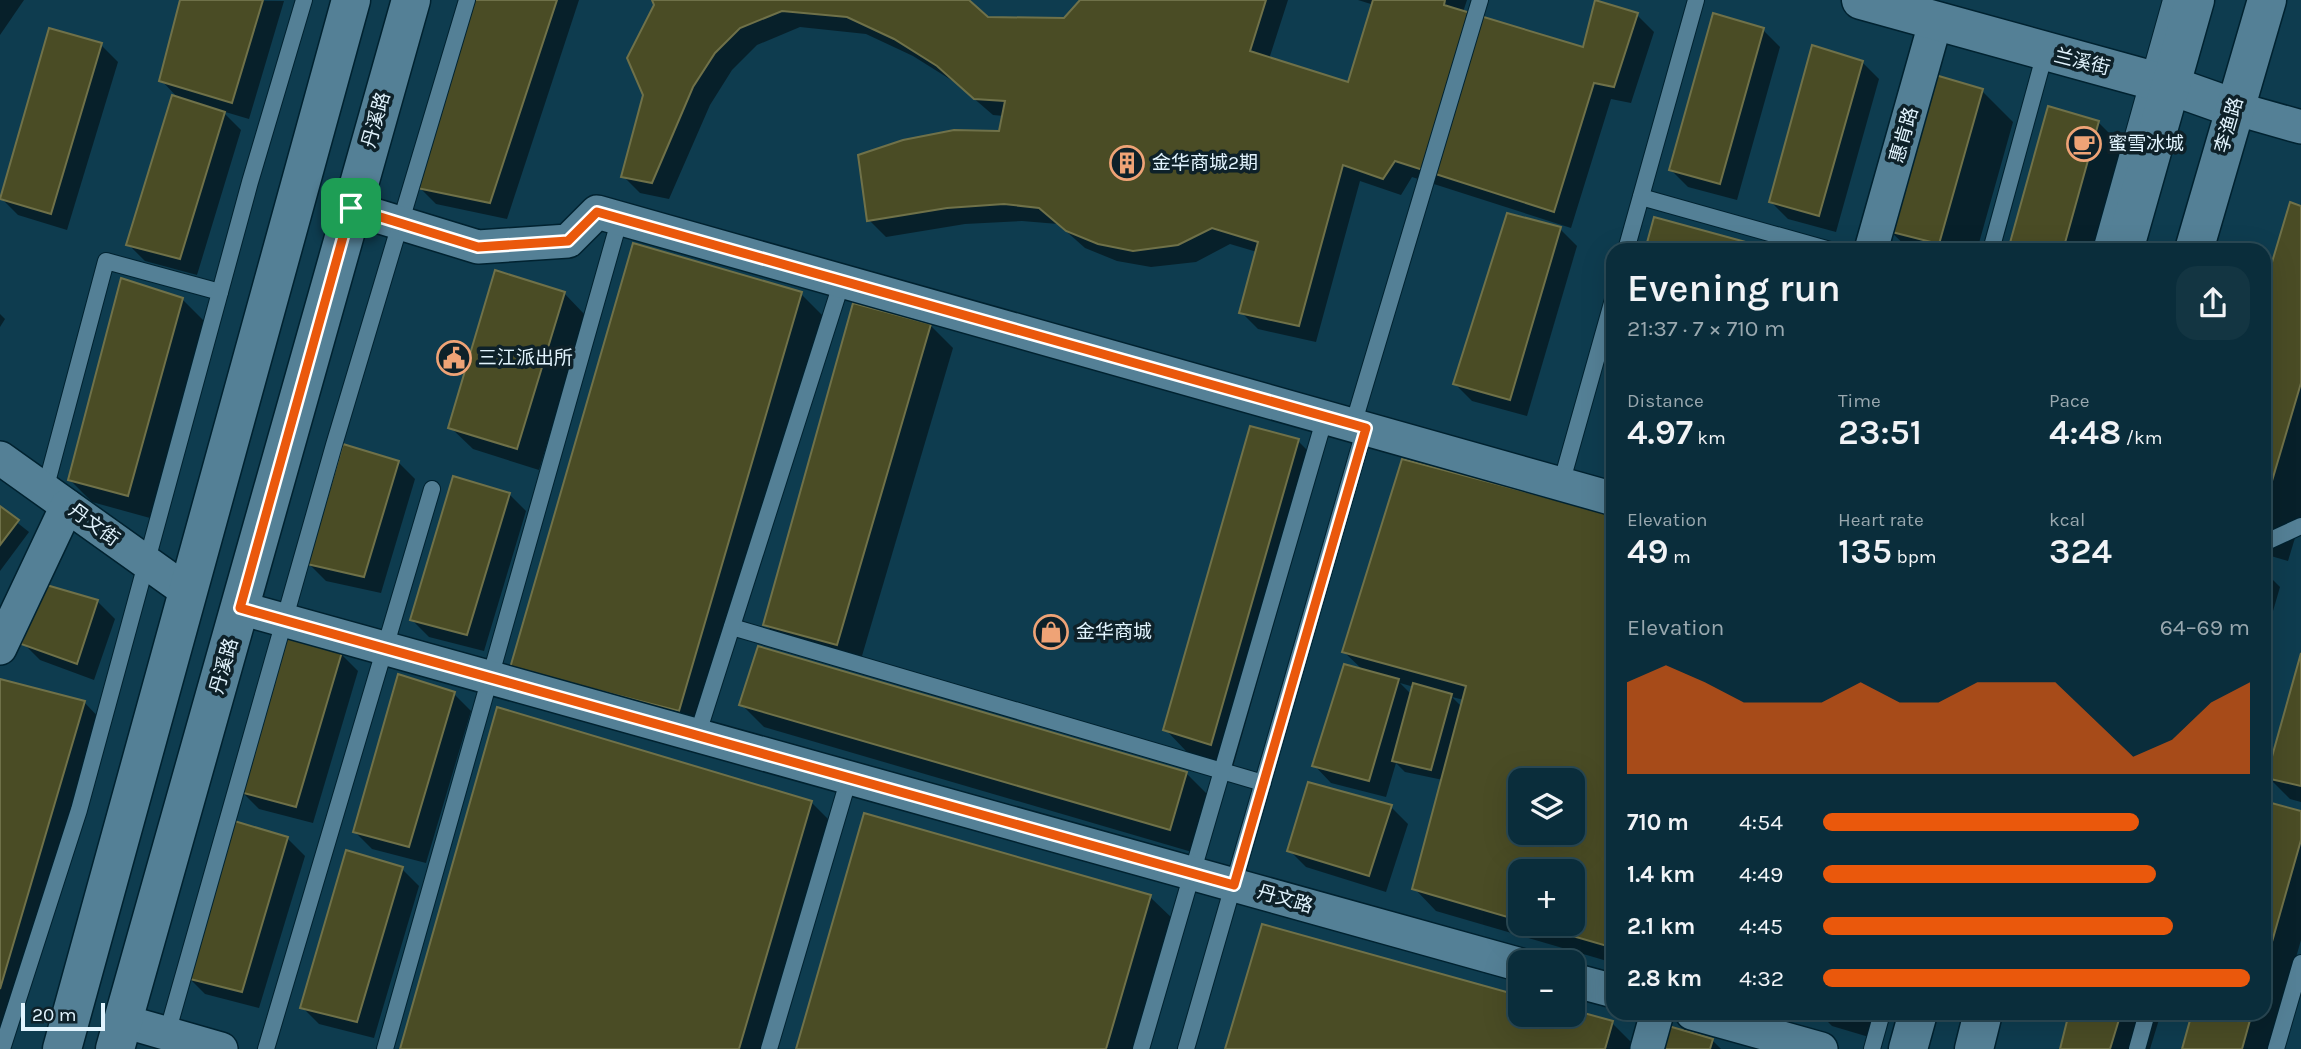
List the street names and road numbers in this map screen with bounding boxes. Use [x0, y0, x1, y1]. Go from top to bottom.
street label: 兰溪街 [2052, 44, 2112, 80]
street label: 丹溪路 [358, 90, 394, 150]
street label: 李渔路 [2211, 95, 2247, 155]
street label: 惠肯路 [1886, 105, 1922, 165]
street label: 丹文街 [64, 499, 124, 551]
street label: 丹溪路 [206, 636, 242, 696]
street label: 丹文路 [1255, 881, 1315, 917]

